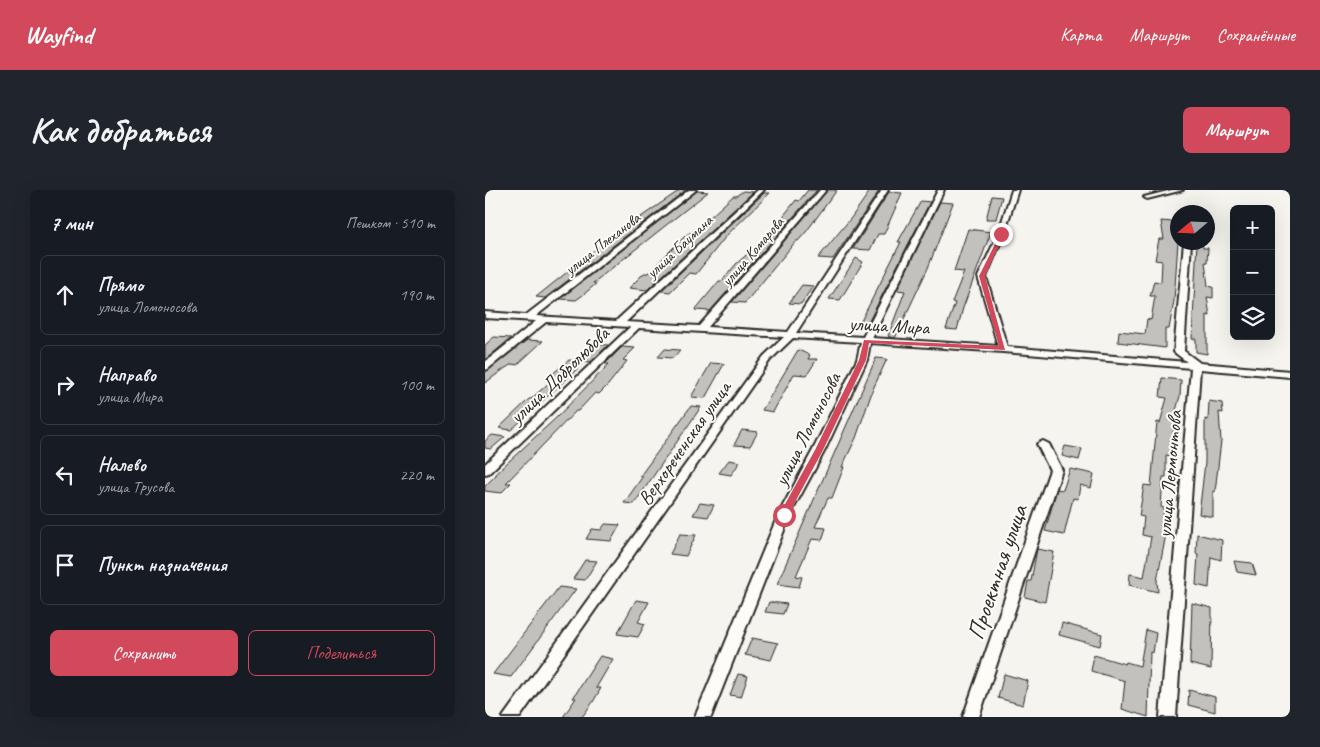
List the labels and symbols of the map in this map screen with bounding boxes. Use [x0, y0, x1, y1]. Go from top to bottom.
north arrow [1170, 205, 1215, 250]
street label: улица Плеханова [560, 207, 645, 280]
street label: улица Баумана [642, 210, 718, 283]
street label: улица Комарова [717, 212, 789, 291]
route end [990, 223, 1013, 246]
street label: улица Мира [847, 311, 932, 340]
street label: улица Добролюбова [504, 320, 616, 430]
street label: улица Ломоносова [768, 367, 847, 491]
street label: Верхореченская улица [632, 375, 737, 510]
street label: улица Лермонтова [1151, 408, 1188, 540]
street label: Проектная улица [960, 499, 1035, 643]
route start [773, 504, 796, 527]

